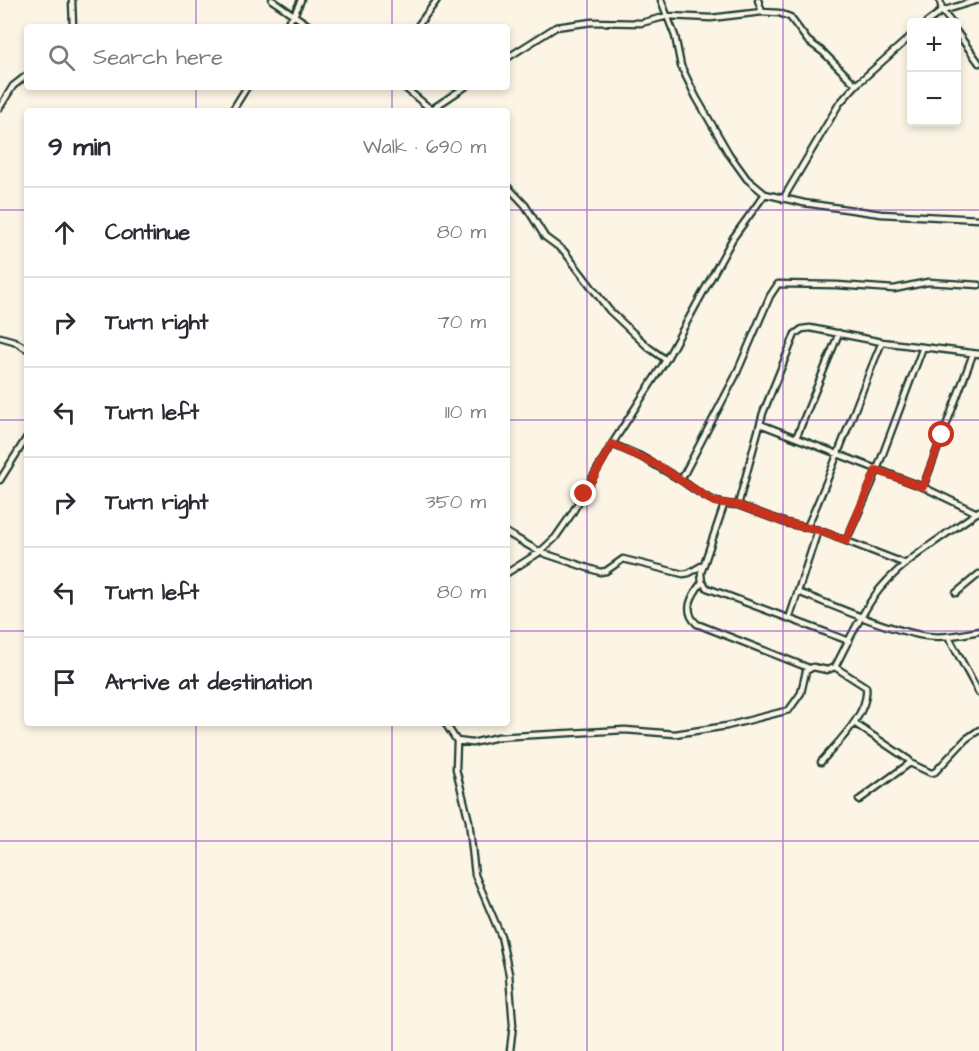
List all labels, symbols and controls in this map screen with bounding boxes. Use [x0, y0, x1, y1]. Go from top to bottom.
map controls [907, 18, 961, 126]
button: + [907, 18, 961, 72]
search box [24, 24, 510, 90]
icon: search [45, 41, 78, 74]
text: Search here [93, 42, 223, 73]
button: − [907, 72, 961, 126]
text: 9 min [48, 129, 110, 165]
text: Walk · 690 m [363, 133, 486, 161]
icon: ahead [48, 216, 81, 249]
text: Continue [105, 217, 190, 248]
text: 80 m [437, 218, 486, 246]
icon: right [48, 306, 81, 339]
text: Turn right [105, 307, 208, 338]
text: 70 m [438, 308, 486, 336]
icon: left [48, 396, 81, 429]
text: Turn left [105, 397, 199, 428]
text: 110 m [445, 398, 486, 426]
route start [928, 421, 954, 447]
route end [570, 480, 596, 506]
icon: right [48, 486, 81, 519]
text: Turn right [105, 487, 208, 518]
text: 350 m [425, 488, 486, 516]
icon: left [48, 576, 81, 609]
text: Turn left [105, 577, 199, 608]
text: 80 m [437, 578, 486, 606]
icon: arrive [48, 666, 81, 699]
text: Arrive at destination [105, 667, 312, 698]

